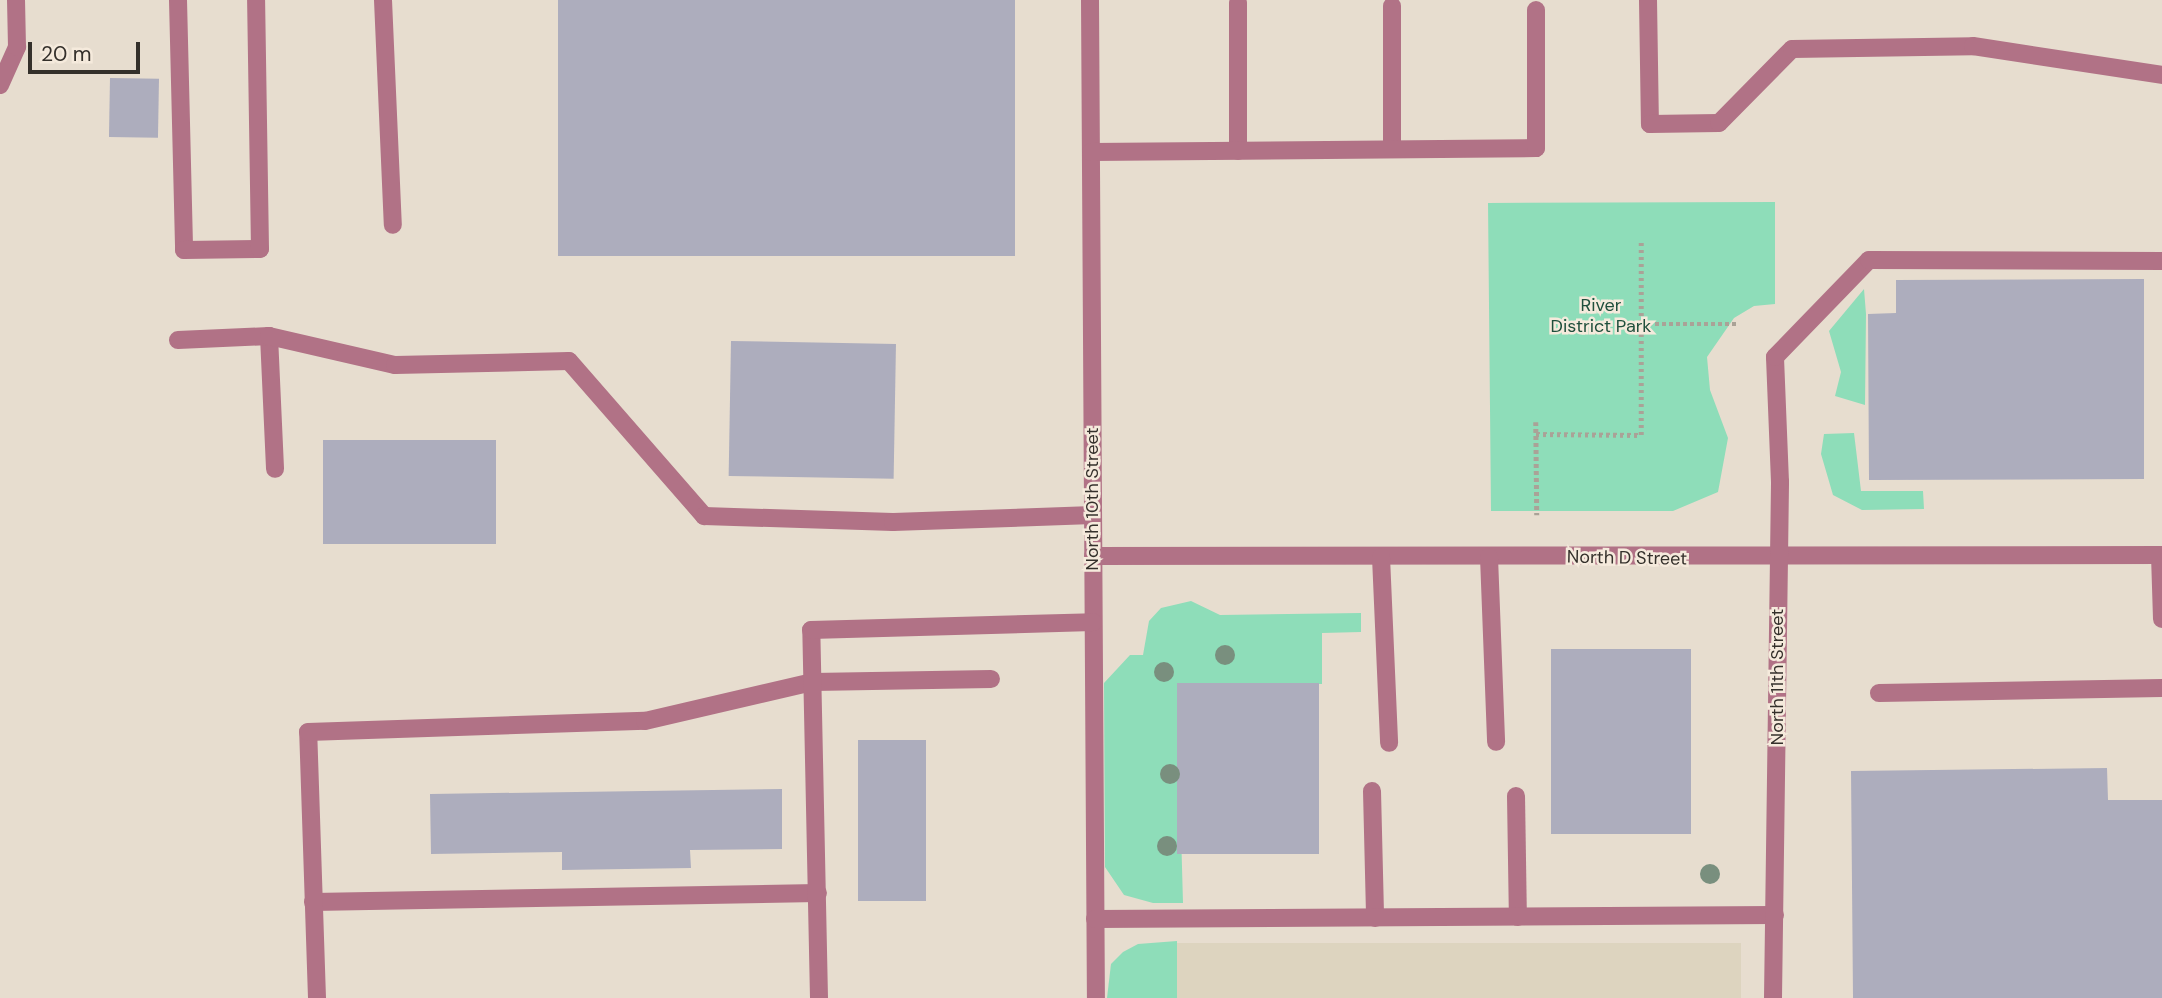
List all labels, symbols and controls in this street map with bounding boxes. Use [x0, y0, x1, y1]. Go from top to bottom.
scale bar [32, 28, 144, 72]
text: 20 m [41, 40, 92, 68]
park label: River District Park [1551, 295, 1651, 338]
street label: North 10th Street [1081, 427, 1103, 571]
street label: North D Street [1567, 546, 1687, 570]
street label: North 11th Street [1766, 609, 1788, 745]

